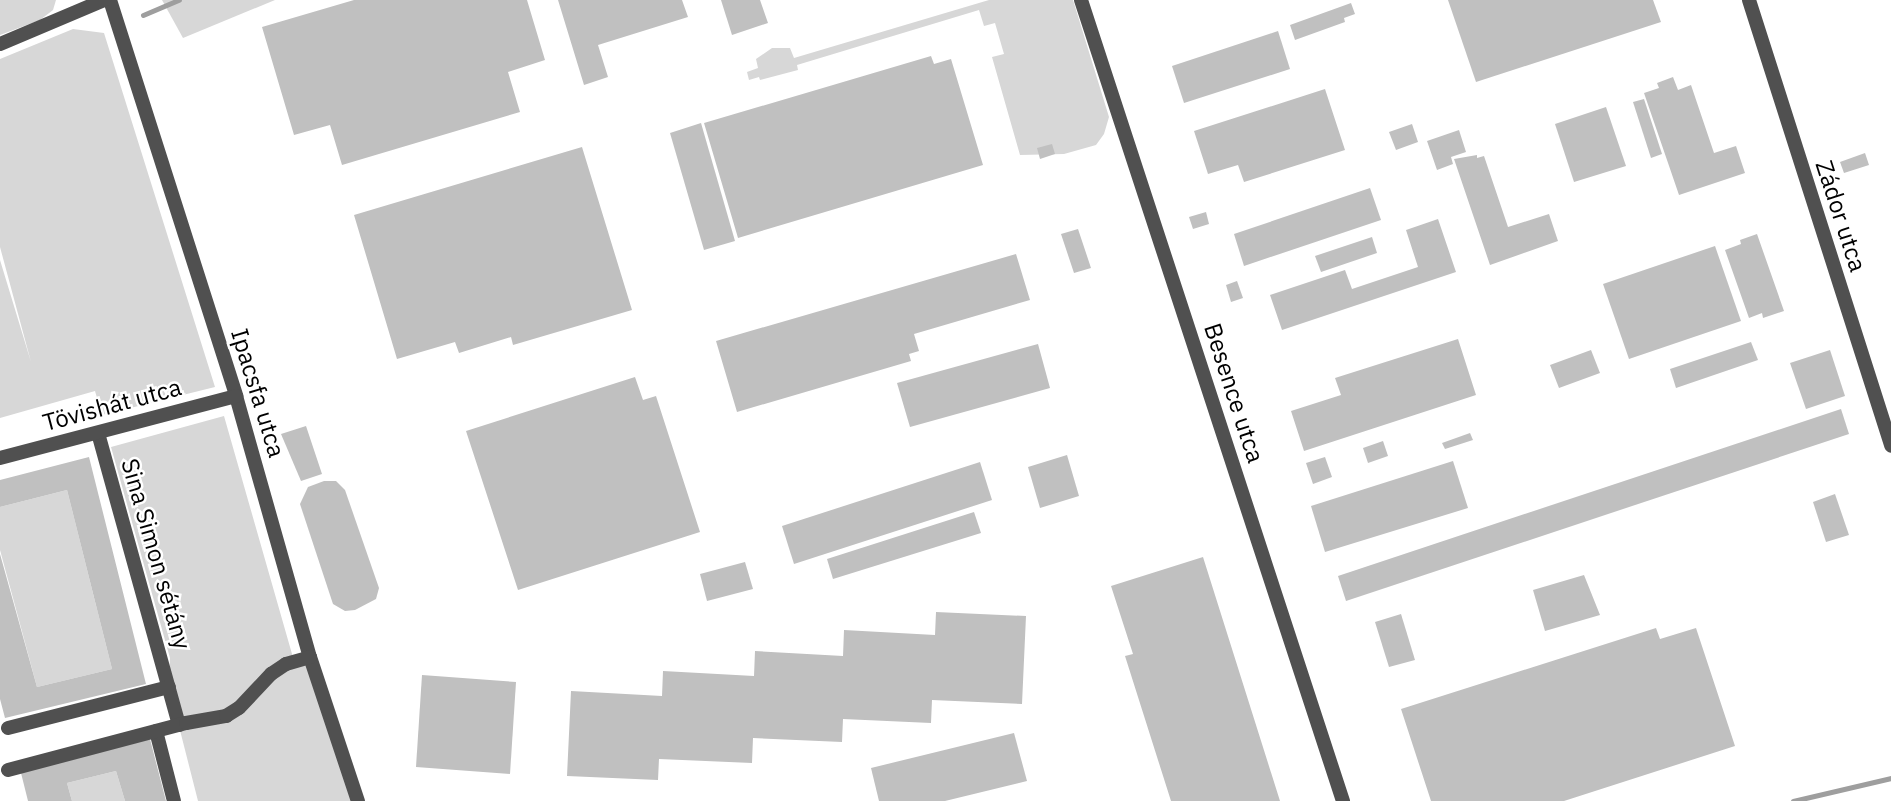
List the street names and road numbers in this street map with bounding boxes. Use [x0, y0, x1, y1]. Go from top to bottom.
street label: Zádor utca [1809, 157, 1873, 275]
street label: Besence utca [1198, 320, 1270, 466]
street label: Ipacsfa utca [225, 325, 291, 461]
street label: Tövishát utca [40, 373, 184, 437]
street label: Sina Simon sétány [115, 455, 197, 653]

